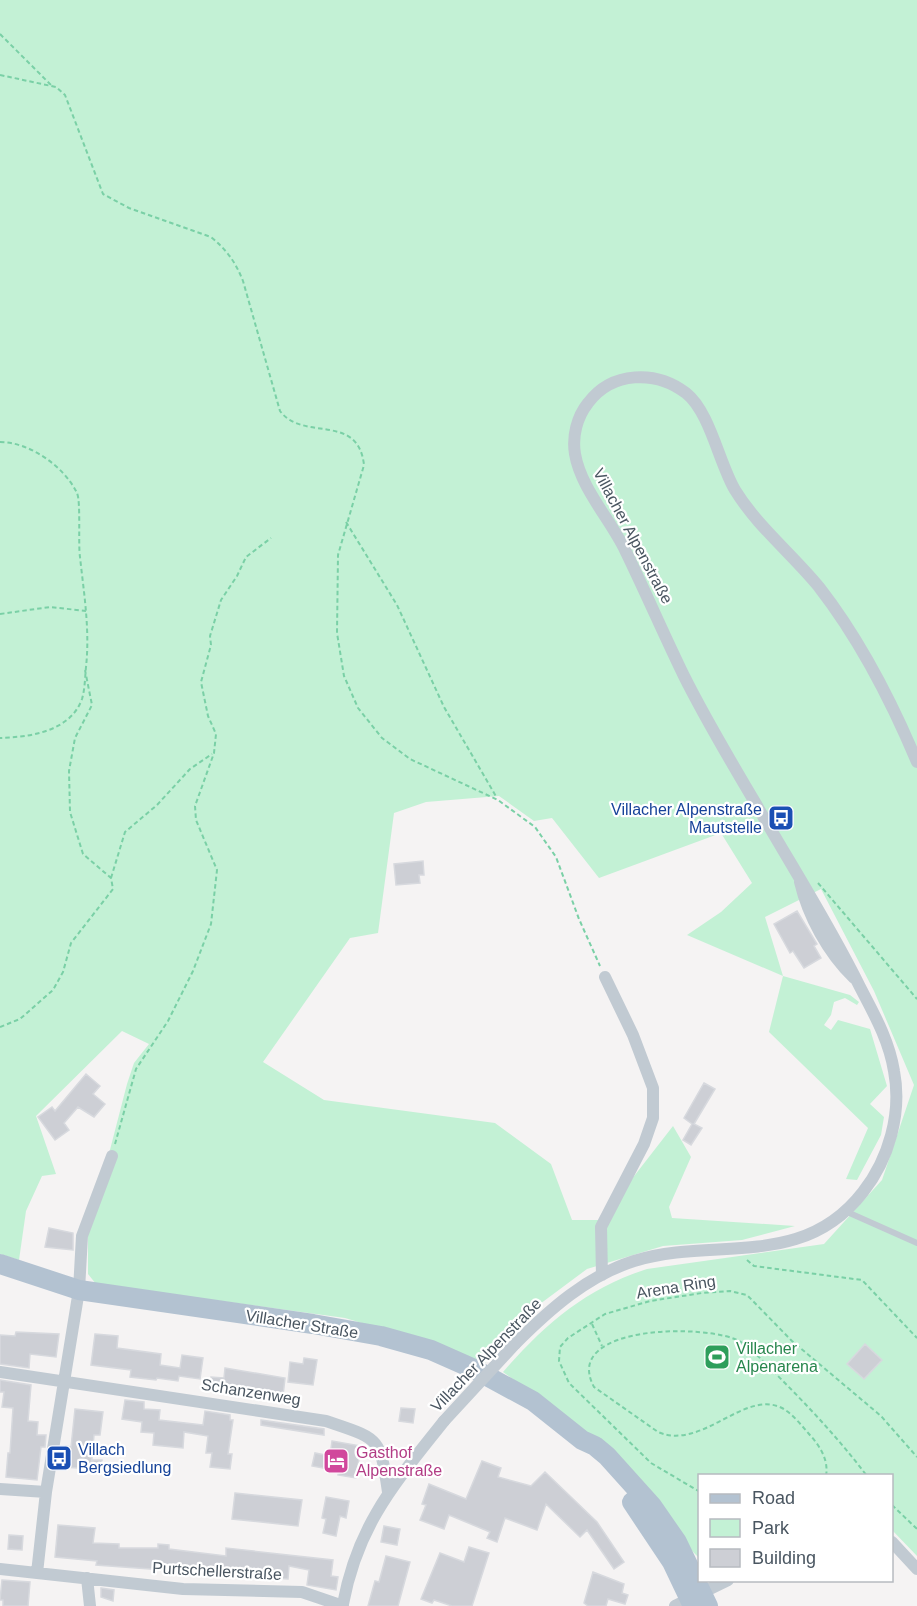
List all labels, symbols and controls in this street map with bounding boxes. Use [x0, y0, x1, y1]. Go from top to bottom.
street label: Villacher Alpenstraße [590, 465, 676, 607]
place label: Villacher Alpenstraße Mautstelle [611, 801, 762, 836]
bus stop icon: Villacher Alpenstraße Mautstelle [766, 803, 796, 833]
street label: Arena Ring [635, 1272, 717, 1302]
street label: Villacher Alpenstraße [427, 1295, 545, 1415]
street label: Villacher Straße [245, 1307, 359, 1341]
place label: Villacher Alpenarena [736, 1340, 818, 1375]
sports icon: Villacher Alpenarena [702, 1342, 732, 1372]
street label: Schanzenweg [200, 1376, 302, 1408]
place label: Villach Bergsiedlung [78, 1441, 171, 1476]
bus stop icon: Villach Bergsiedlung [44, 1443, 74, 1473]
place label: Gasthof Alpenstraße [356, 1444, 442, 1479]
hotel icon: Gasthof Alpenstraße [321, 1446, 351, 1476]
legend [698, 1474, 893, 1582]
text: Road [752, 1488, 795, 1508]
text: Park [752, 1518, 790, 1538]
text: Building [752, 1548, 816, 1568]
street label: Purtschellerstraße [152, 1559, 282, 1583]

